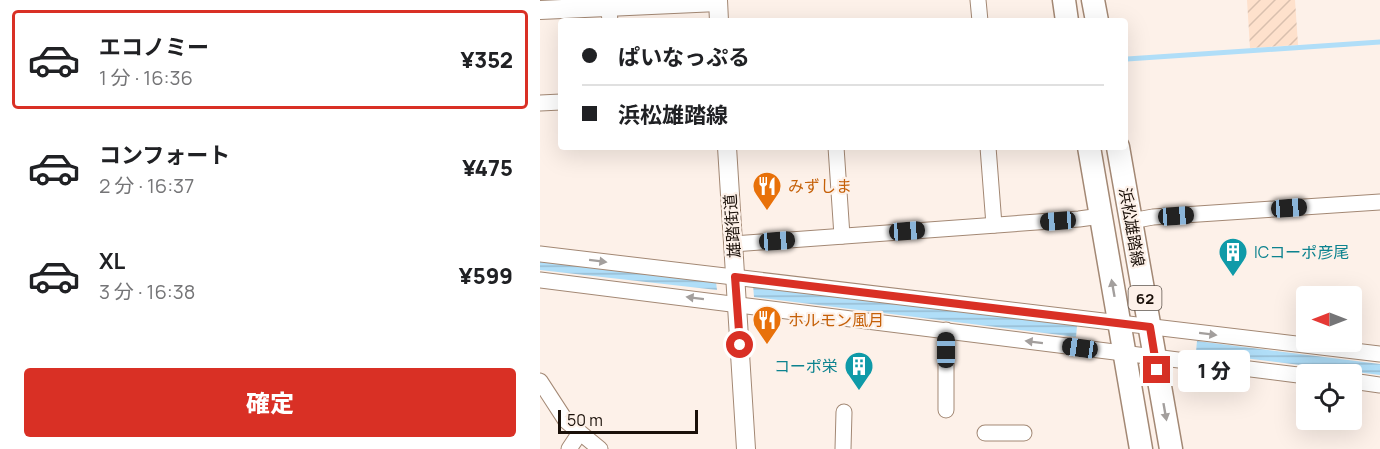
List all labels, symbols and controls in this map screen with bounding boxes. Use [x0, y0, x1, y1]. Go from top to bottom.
text: エコノミー [99, 32, 209, 62]
icon: car [27, 33, 81, 87]
text: ぱいなっぷる [618, 42, 750, 72]
text: ¥352 [460, 45, 513, 75]
text: 1 分 · 16:36 [99, 64, 193, 91]
text: 浜松雄踏線 [618, 100, 728, 130]
text: コンフォート [99, 140, 230, 170]
icon: car [27, 141, 81, 195]
text: ¥475 [462, 153, 513, 183]
restaurant icon: みずしま [751, 170, 783, 212]
text: 2 分 · 16:37 [99, 172, 194, 199]
place label: みずしま [788, 175, 852, 197]
street label: 浜松雄踏線 [1114, 186, 1150, 268]
street label: 雄踏街道 [719, 193, 745, 259]
car [1270, 198, 1308, 218]
car [1157, 206, 1195, 226]
car [1039, 211, 1077, 231]
car [888, 221, 926, 241]
car [758, 231, 796, 251]
building icon: ICコーポ彦尾 [1217, 236, 1249, 278]
place label: ICコーポ彦尾 [1254, 241, 1349, 263]
text: XL [99, 246, 125, 276]
icon: car [27, 249, 81, 303]
one-way arrow [589, 256, 608, 266]
text: ¥599 [459, 261, 513, 291]
text: 3 分 · 16:38 [99, 278, 195, 305]
one-way arrow [1109, 278, 1118, 297]
road number: 62 [1128, 286, 1162, 310]
north arrow [1296, 286, 1362, 352]
map controls [1296, 286, 1362, 430]
one-way arrow [686, 293, 705, 303]
restaurant icon: ホルモン風月 [751, 304, 783, 346]
place label: ホルモン風月 [788, 309, 884, 331]
one-way arrow [1198, 329, 1217, 338]
route start [726, 331, 753, 358]
car [937, 332, 955, 368]
one-way arrow [1025, 337, 1044, 346]
car [1061, 337, 1099, 359]
callout: 1 分 [1178, 349, 1250, 391]
building icon: コーポ栄 [843, 350, 875, 392]
place label: コーポ栄 [774, 355, 838, 377]
route end [1143, 356, 1170, 383]
text: 1 分 [1197, 357, 1231, 384]
button: locate [1296, 364, 1362, 430]
button: 確定 [24, 368, 516, 437]
one-way arrow [1160, 402, 1169, 421]
scale bar [558, 407, 698, 434]
text: 50 m [567, 409, 603, 431]

